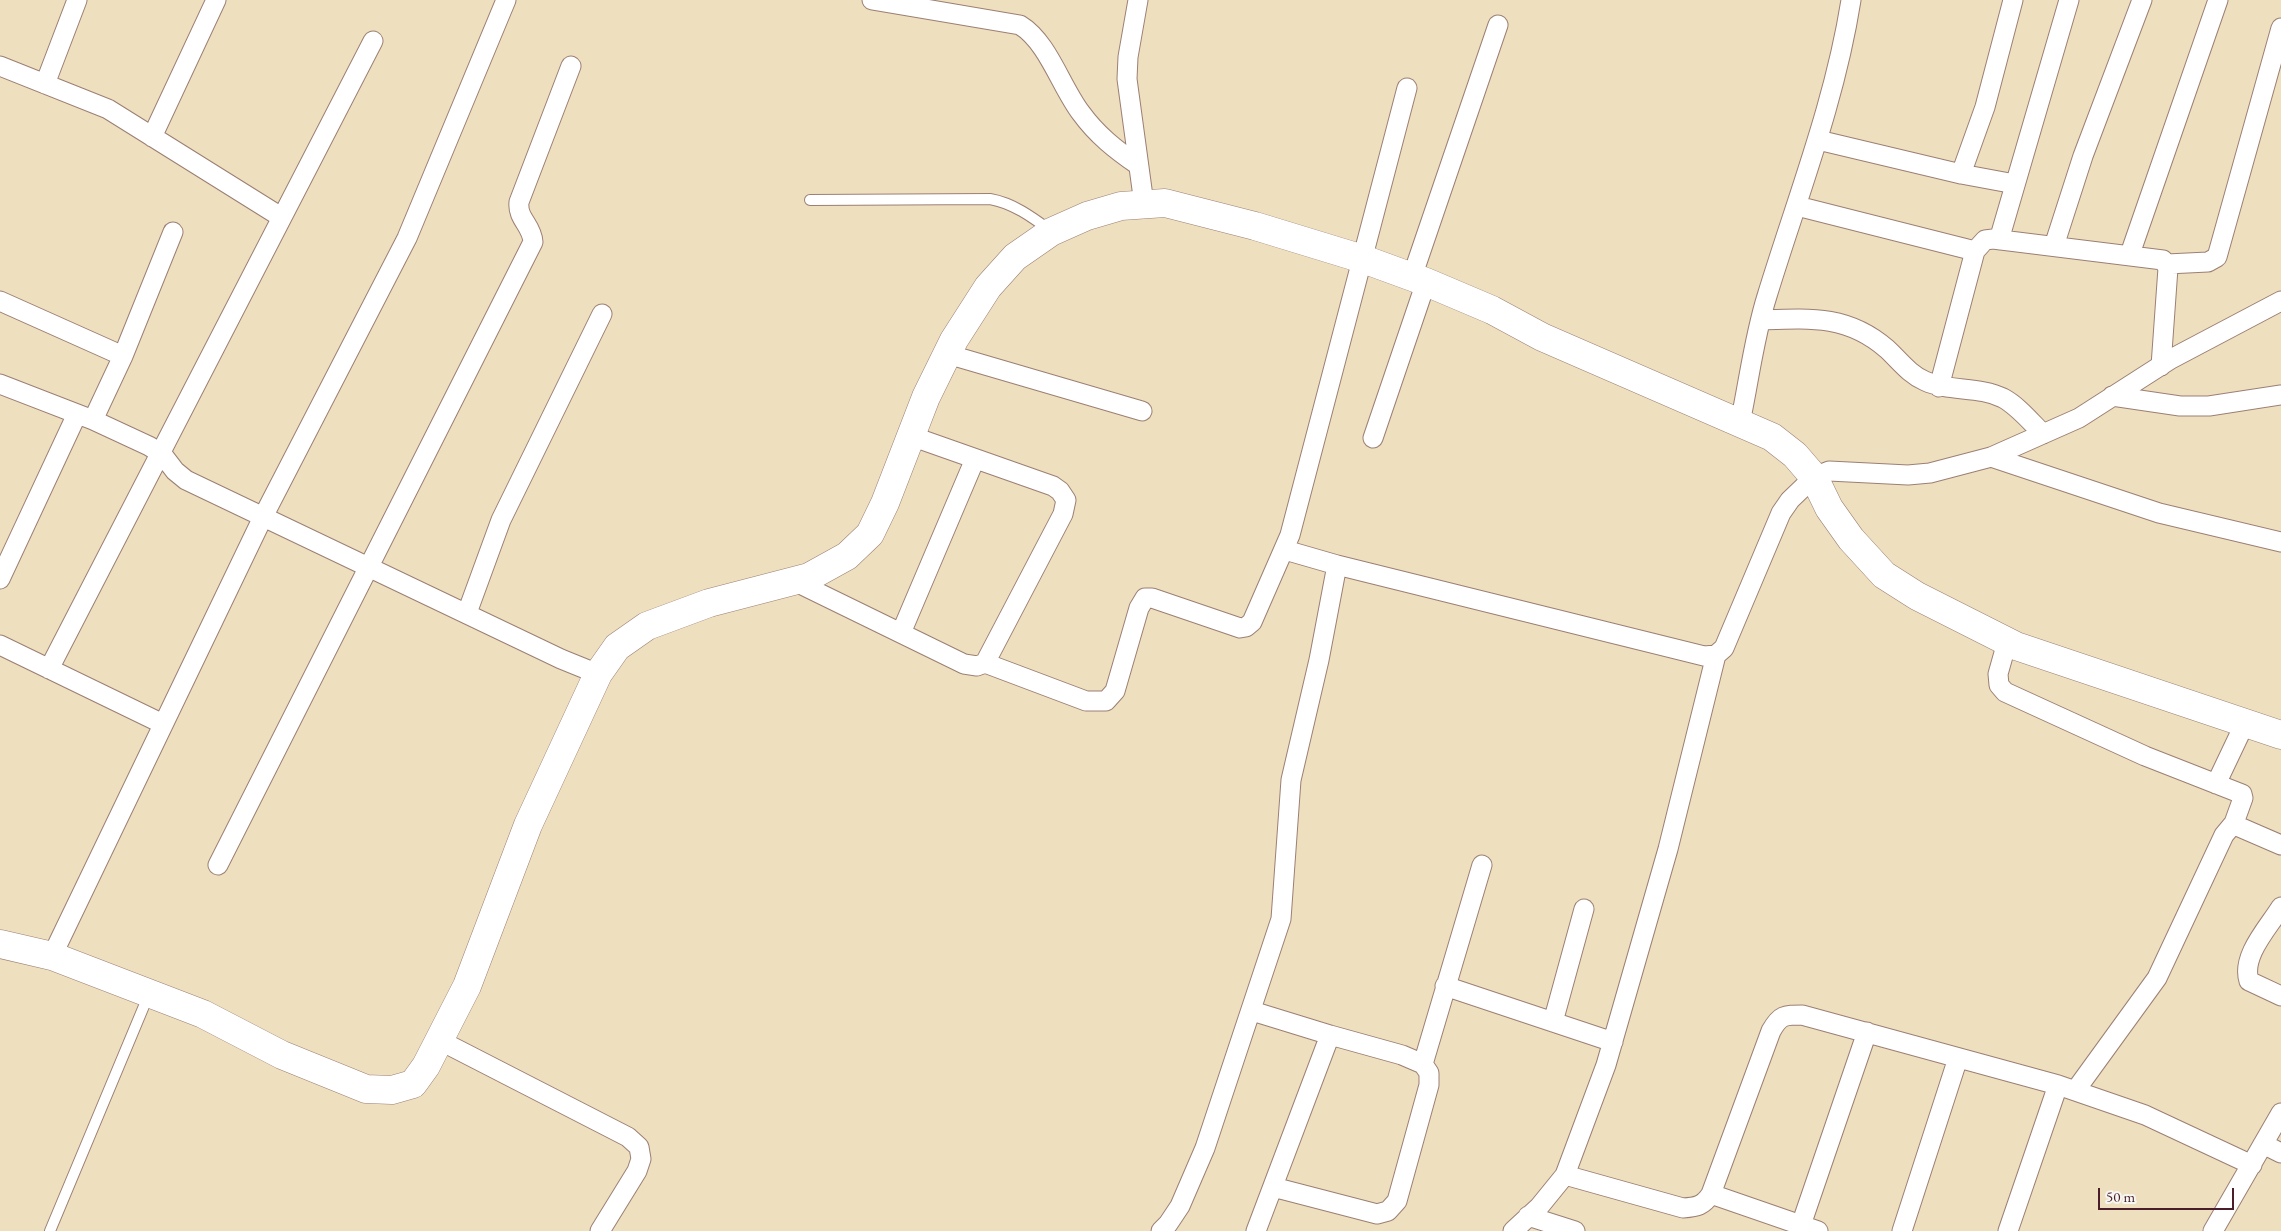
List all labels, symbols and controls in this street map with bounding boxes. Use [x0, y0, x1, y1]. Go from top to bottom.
scale bar [2101, 1178, 2237, 1210]
text: 50 m [2106, 1187, 2135, 1206]

